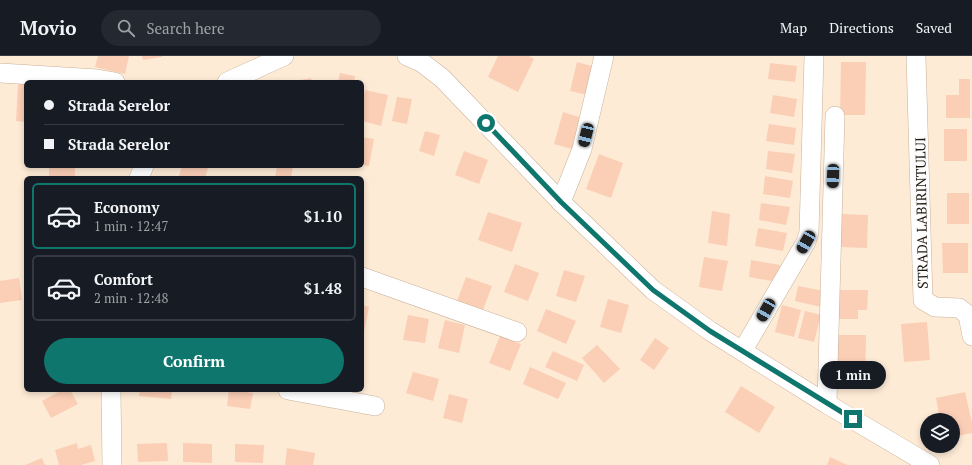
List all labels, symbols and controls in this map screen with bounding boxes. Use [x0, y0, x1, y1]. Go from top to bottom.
search box [101, 10, 381, 46]
text: Movio [20, 15, 77, 40]
icon: search [115, 17, 137, 39]
text: Search here [147, 18, 225, 38]
text: Map [780, 18, 807, 37]
text: Directions [829, 18, 894, 37]
text: Saved [916, 18, 952, 37]
text: Strada Serelor [68, 95, 170, 115]
route start [477, 114, 495, 132]
car [577, 122, 595, 148]
text: Strada Serelor [68, 134, 170, 154]
street label: STRADA LABIRINTULUI [910, 137, 932, 289]
car [827, 164, 839, 188]
text: Economy [94, 197, 159, 217]
icon: car [46, 198, 82, 234]
text: $1.10 [304, 206, 342, 226]
text: 1 min · 12:47 [94, 217, 168, 235]
car [795, 229, 817, 255]
text: Comfort [94, 269, 153, 289]
icon: car [46, 270, 82, 306]
text: $1.48 [304, 278, 342, 298]
text: 2 min · 12:48 [94, 289, 168, 307]
car [755, 297, 777, 323]
button: Confirm [44, 338, 344, 384]
callout: 1 min [820, 361, 886, 389]
text: 1 min [835, 366, 871, 384]
route end [844, 410, 862, 428]
map controls [920, 413, 960, 453]
button: layers [920, 413, 960, 453]

